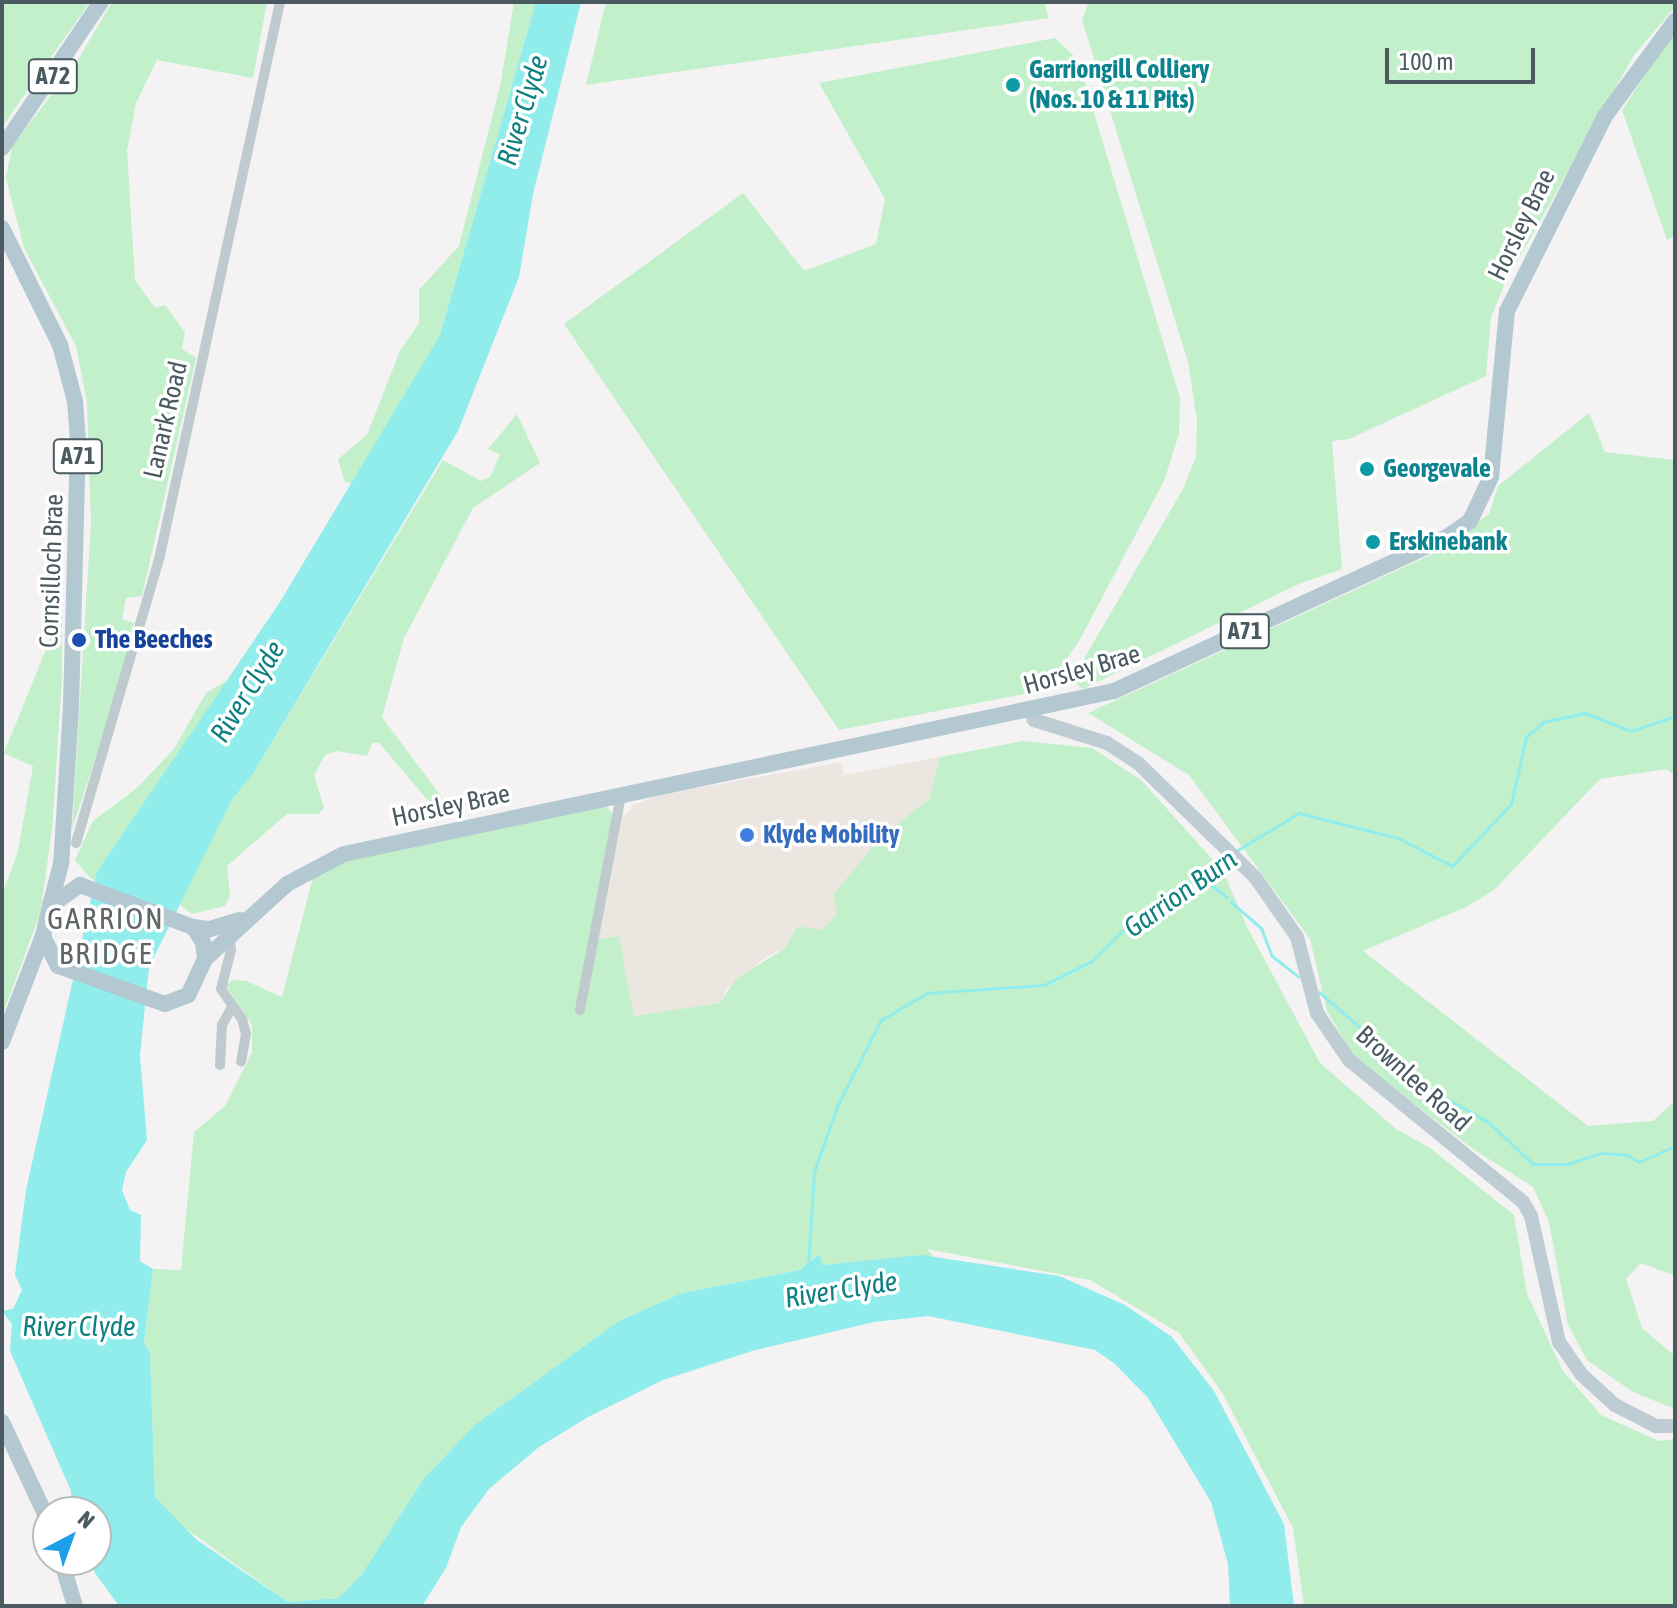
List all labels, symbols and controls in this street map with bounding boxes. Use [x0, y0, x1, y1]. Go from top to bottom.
scale bar [1389, 32, 1539, 82]
text: 100 m [1399, 48, 1453, 75]
water label: River Clyde [489, 51, 555, 169]
place label: Garriongill Colliery (Nos. 10 & 11 Pits) [1029, 54, 1209, 116]
road number: A72 [27, 56, 79, 96]
marker: Garriongill Colliery (Nos. 10 & 11 Pits) [1004, 76, 1022, 94]
street label: Horsley Brae [1482, 164, 1562, 286]
street label: Lanark Road [137, 358, 195, 482]
road number: A71 [52, 436, 104, 476]
place label: Georgevale [1383, 453, 1491, 485]
marker: Georgevale [1358, 460, 1376, 478]
street label: Cornsilloch Brae [34, 493, 70, 649]
place label: Erskinebank [1389, 526, 1507, 558]
marker: Erskinebank [1364, 533, 1382, 551]
road number: A71 [1219, 611, 1271, 651]
place label: The Beeches [95, 624, 213, 656]
marker: The Beeches [70, 631, 88, 649]
water label: River Clyde [203, 634, 291, 748]
street label: Horsley Brae [1020, 638, 1144, 702]
street label: Horsley Brae [389, 778, 513, 834]
place label: Klyde Mobility [763, 819, 900, 851]
marker: Klyde Mobility [738, 826, 756, 844]
water label: Garrion Burn [1117, 842, 1243, 944]
district label: GARRION BRIDGE [47, 900, 165, 970]
street label: Brownlee Road [1349, 1019, 1477, 1139]
water label: River Clyde [782, 1264, 900, 1314]
water label: River Clyde [22, 1309, 136, 1343]
north arrow [32, 1496, 112, 1576]
text: N [73, 1505, 100, 1533]

